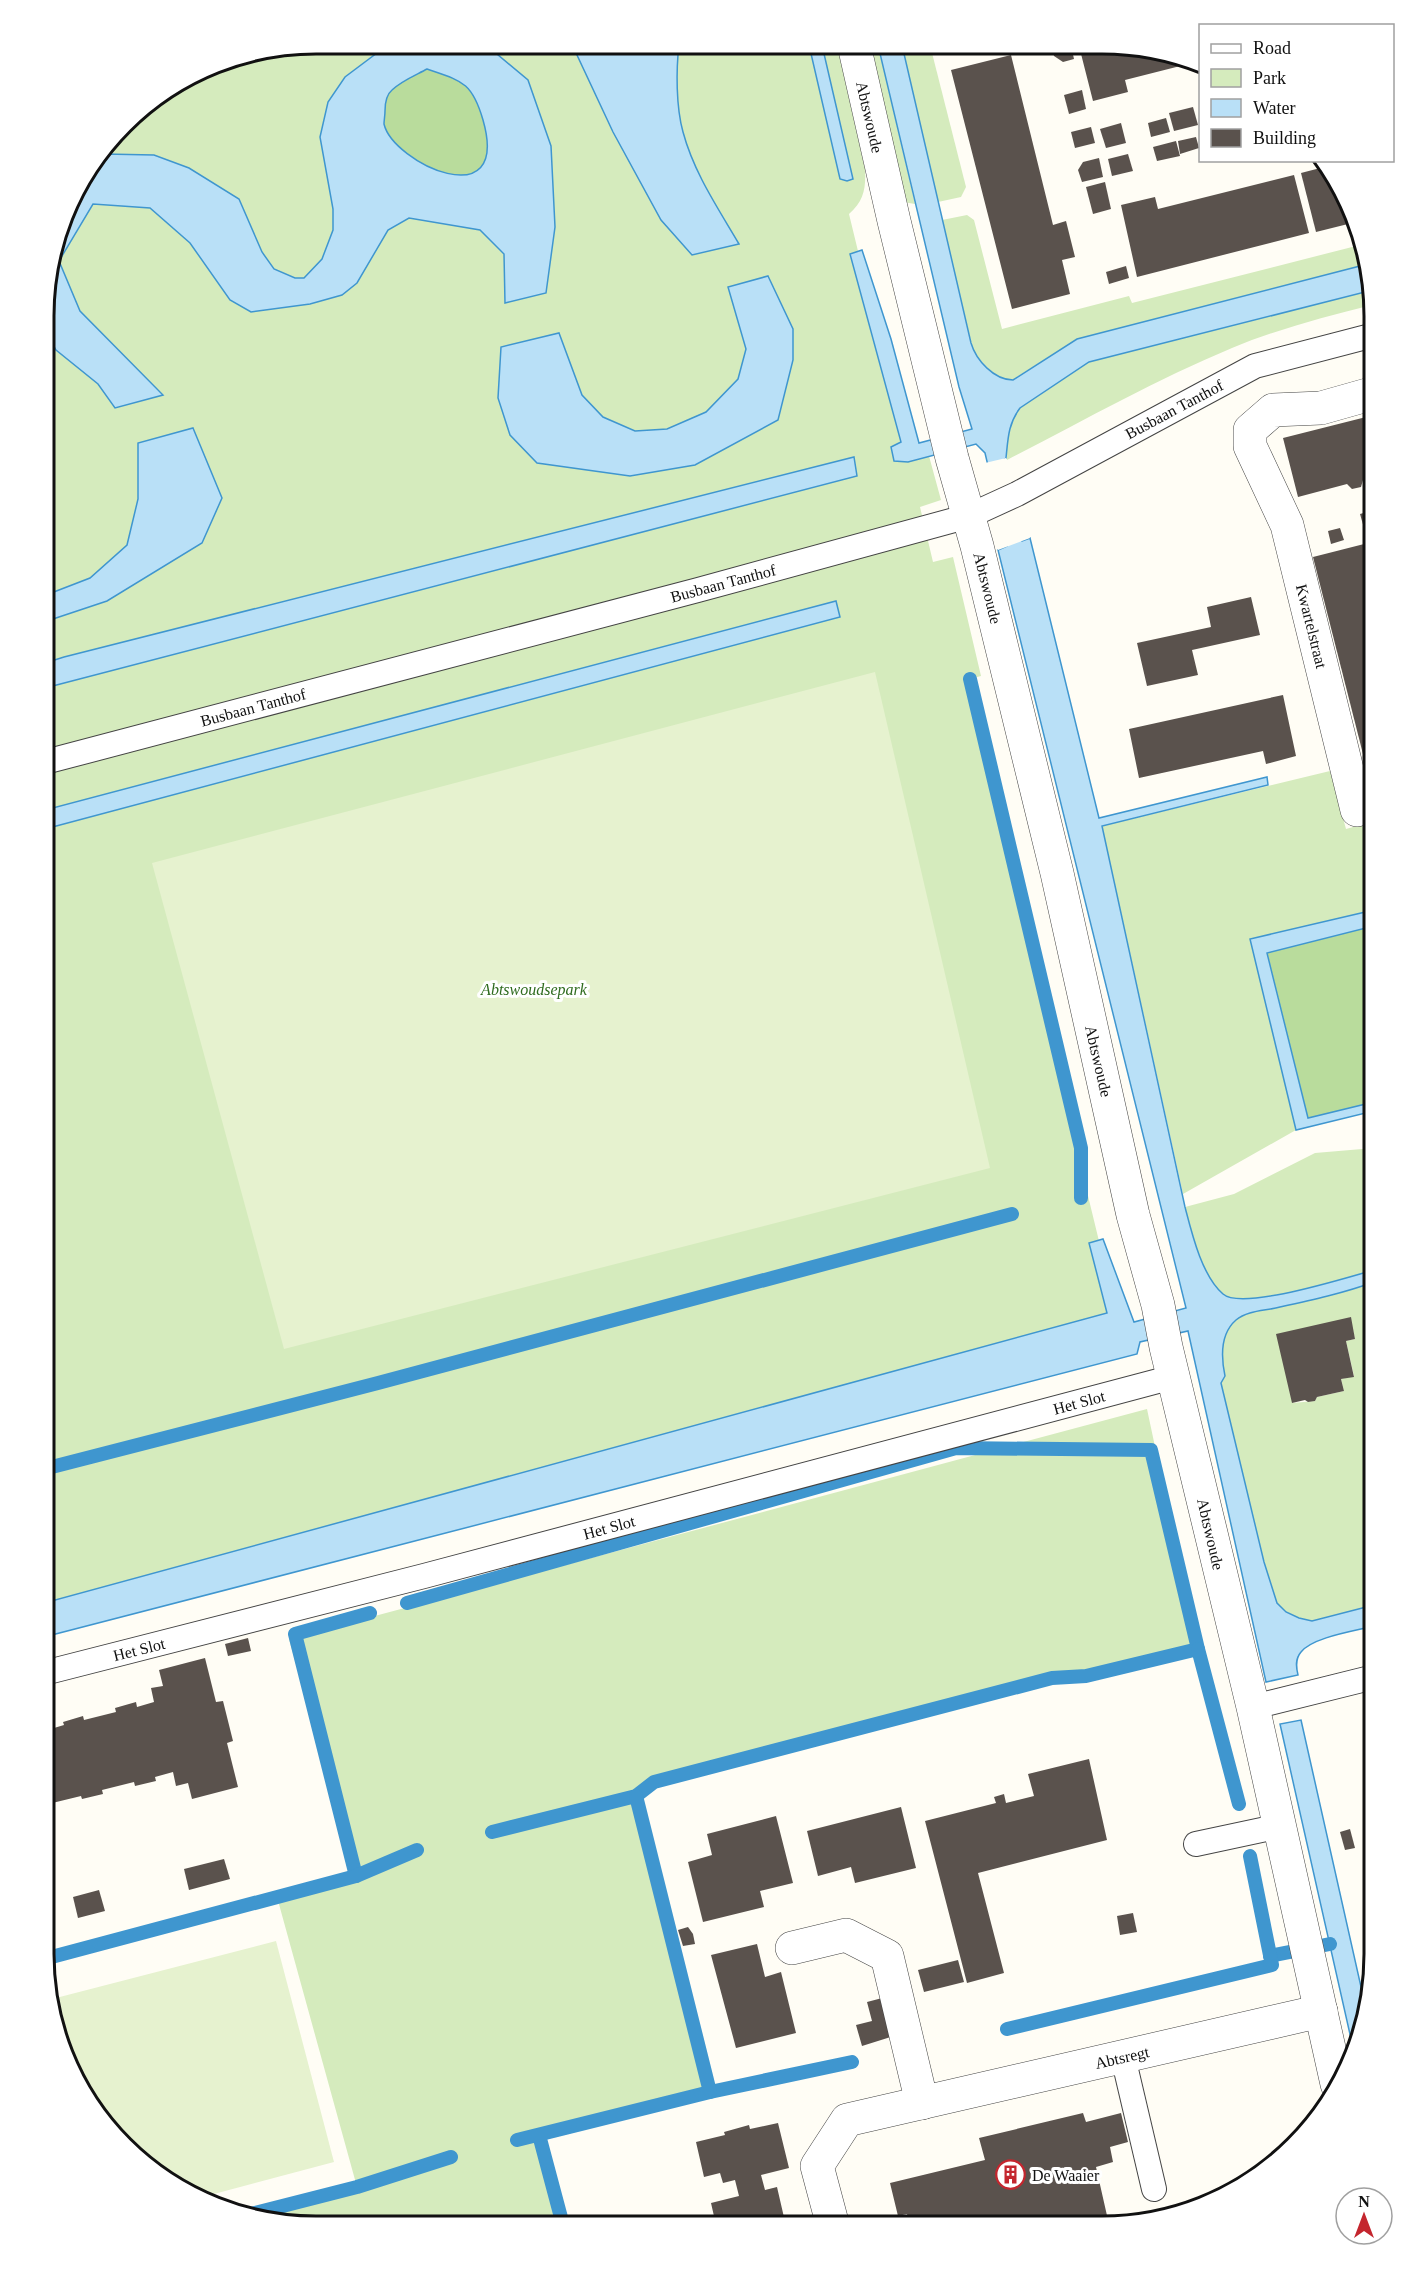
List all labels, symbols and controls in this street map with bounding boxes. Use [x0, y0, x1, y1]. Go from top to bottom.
legend [1199, 24, 1394, 162]
text: Road [1253, 38, 1291, 58]
text: Park [1253, 68, 1286, 88]
street label: Abtswoude [853, 80, 886, 155]
text: Water [1253, 98, 1296, 118]
text: Building [1253, 128, 1316, 148]
street label: Busbaan Tanthof [1122, 376, 1227, 442]
street label: Abtswoude [970, 551, 1005, 626]
street label: Busbaan Tanthof [669, 561, 778, 606]
street label: Kwartelstraat [1293, 582, 1330, 671]
street label: Busbaan Tanthof [199, 685, 308, 730]
park label: Abtswoudsepark [480, 981, 588, 999]
street label: Abtswoude [1082, 1024, 1115, 1099]
street label: Het Slot [1051, 1387, 1107, 1418]
street label: Abtswoude [1194, 1497, 1227, 1572]
street label: Het Slot [581, 1512, 637, 1543]
street label: Het Slot [111, 1635, 167, 1664]
street label: Abtsregt [1093, 2043, 1152, 2073]
building icon: De Waaier [995, 2159, 1027, 2191]
place label: De Waaier [1032, 2167, 1100, 2184]
north arrow [1334, 2186, 1394, 2246]
text: N [1358, 2193, 1370, 2210]

